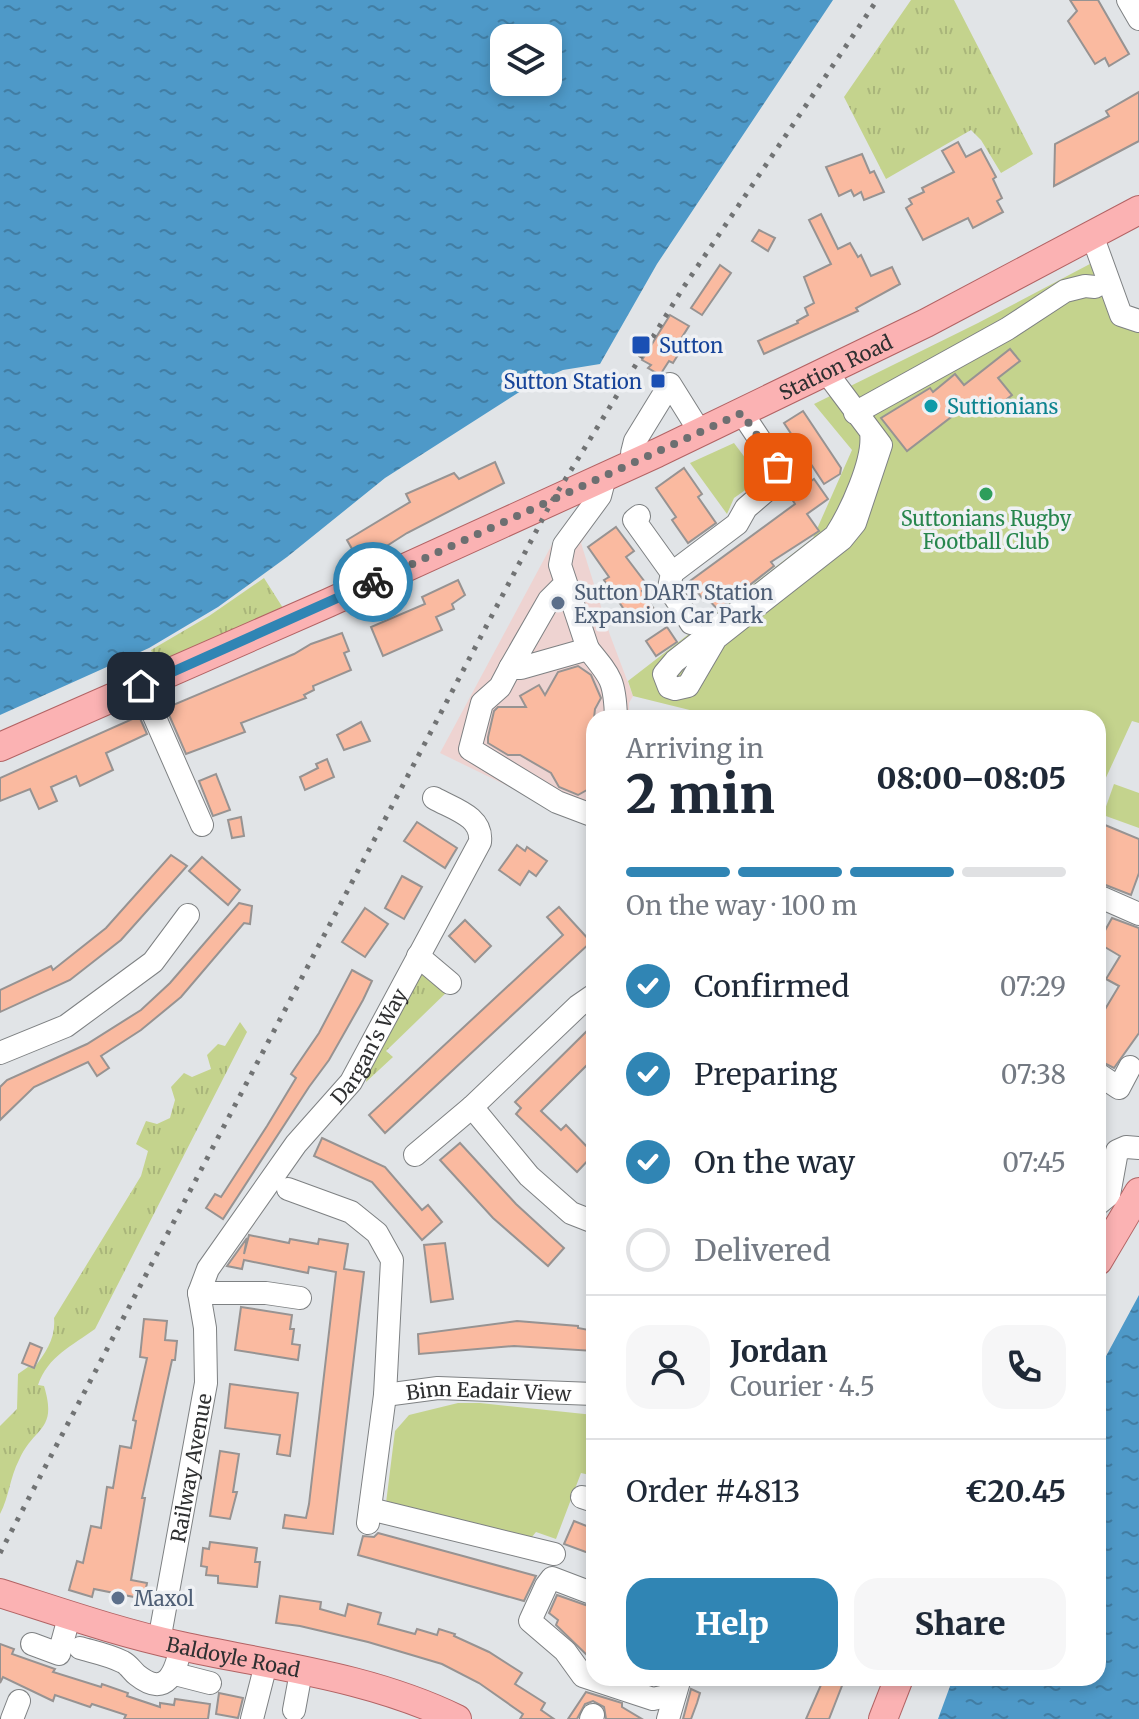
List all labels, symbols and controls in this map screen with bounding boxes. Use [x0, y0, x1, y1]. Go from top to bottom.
map controls [490, 24, 562, 96]
button: layers [490, 24, 562, 96]
street label: Station Road [775, 329, 896, 405]
place label: Sutton [659, 333, 723, 358]
marker: Sutton [630, 334, 652, 356]
place label: Sutton Station [504, 369, 642, 394]
marker: Sutton Station [649, 372, 667, 390]
place label: Suttionians [947, 394, 1058, 419]
marker: Suttionians [922, 397, 940, 415]
pin [744, 433, 812, 501]
icon: bag [756, 445, 800, 489]
marker: Suttonians Rugby Football Club [977, 485, 995, 503]
place label: Suttonians Rugby Football Club [901, 506, 1072, 554]
courier [333, 542, 413, 622]
icon: bike [351, 560, 395, 604]
place label: Sutton DART Station Expansion Car Park [574, 580, 773, 628]
marker: Sutton DART Station Expansion Car Park [549, 594, 567, 612]
pin [107, 652, 175, 720]
icon: home [119, 664, 163, 708]
text: Arriving in [626, 732, 764, 765]
text: 08:00–08:05 [876, 759, 1066, 797]
text: 2 min [626, 762, 775, 827]
text: On the way · 100 m [626, 889, 857, 922]
icon: check [626, 964, 670, 1008]
text: Confirmed [694, 967, 849, 1005]
text: 07:29 [1000, 970, 1066, 1003]
street label: Dargan's Way [325, 983, 412, 1109]
icon: check [626, 1052, 670, 1096]
text: Preparing [694, 1055, 837, 1093]
text: 07:38 [1001, 1058, 1066, 1091]
icon: check [626, 1140, 670, 1184]
text: On the way [694, 1143, 855, 1181]
text: 07:45 [1002, 1146, 1066, 1179]
text: Delivered [694, 1231, 831, 1269]
button: person [626, 1325, 710, 1409]
button: phone [982, 1325, 1066, 1409]
text: Jordan [730, 1332, 828, 1370]
text: Courier · 4.5 [730, 1370, 875, 1403]
street label: Binn Eadair View [404, 1376, 573, 1406]
street label: Railway Avenue [165, 1391, 216, 1544]
text: Order #4813 [626, 1472, 800, 1510]
text: €20.45 [965, 1472, 1066, 1510]
button: Help [626, 1578, 838, 1670]
button: Share [854, 1578, 1066, 1670]
place label: Maxol [134, 1586, 194, 1611]
marker: Maxol [109, 1589, 127, 1607]
street label: Baldoyle Road [164, 1631, 302, 1682]

